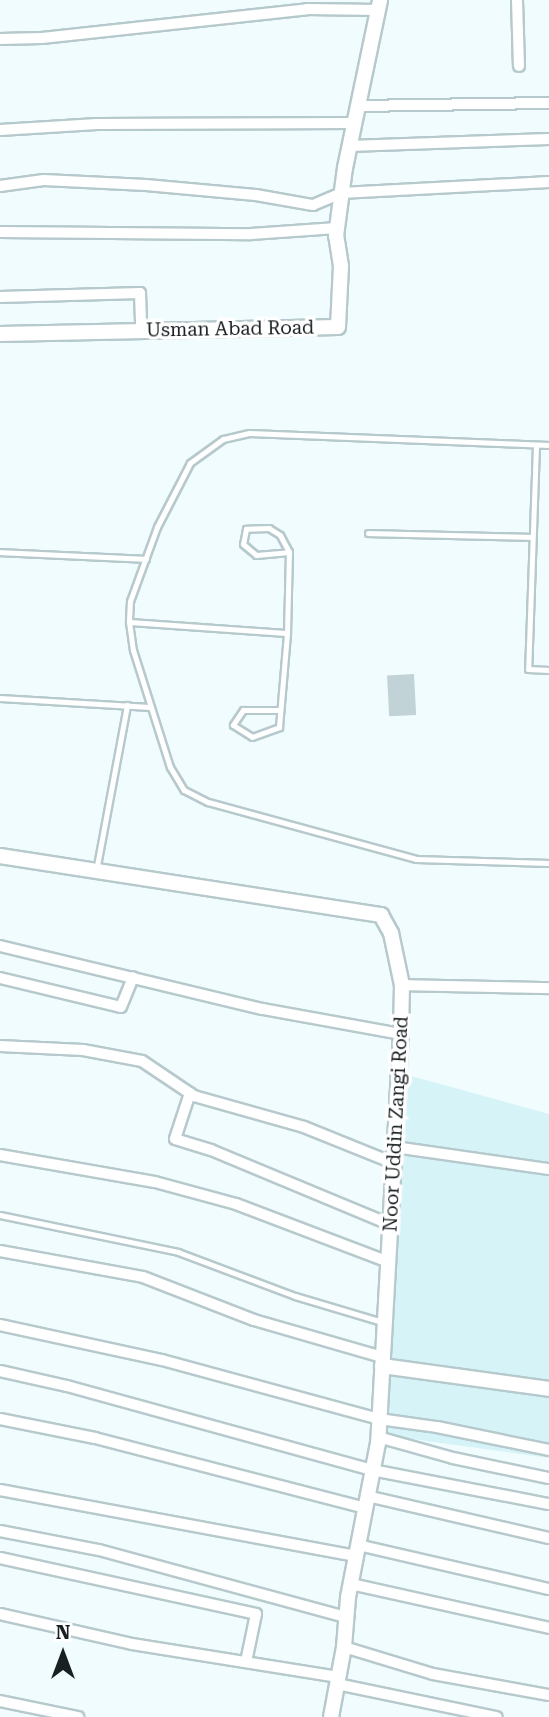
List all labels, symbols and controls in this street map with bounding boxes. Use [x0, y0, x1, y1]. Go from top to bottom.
street label: Usman Abad Road [146, 316, 314, 342]
street label: Noor Uddin Zangi Road [379, 1016, 413, 1232]
north arrow [28, 1619, 98, 1689]
text: N [56, 1621, 70, 1644]

